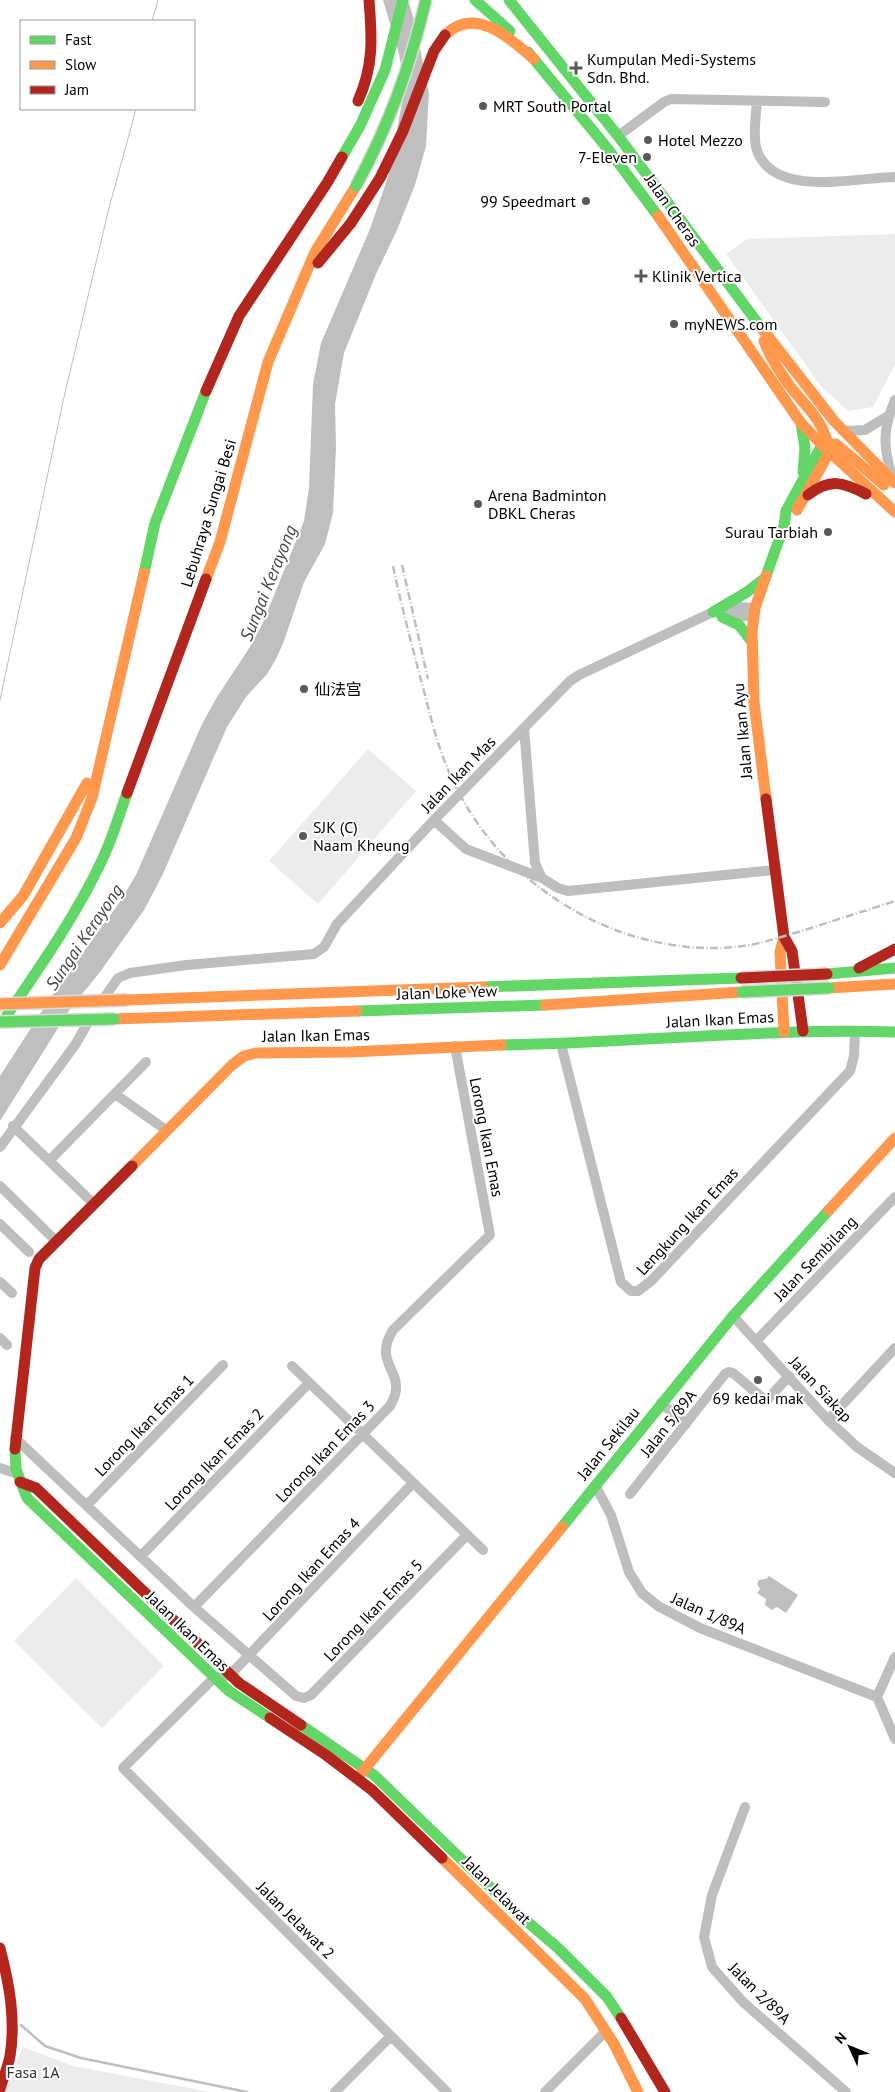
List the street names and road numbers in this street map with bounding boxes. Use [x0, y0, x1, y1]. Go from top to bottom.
street label: Jalan Cheras [640, 169, 706, 250]
street label: Lebuhraya Sungai Besi [176, 436, 240, 590]
street label: Jalan Ikan Ayu [728, 682, 756, 781]
street label: Jalan Ikan Mas [416, 731, 500, 817]
street label: Jalan Loke Yew [395, 980, 498, 1004]
street label: Jalan Ikan Emas [665, 1006, 775, 1032]
street label: Jalan Ikan Emas [261, 1024, 370, 1046]
street label: Lorong Ikan Emas [466, 1076, 508, 1199]
street label: Lengkung Ikan Emas [632, 1163, 742, 1279]
street label: Jalan Sembilang [769, 1211, 861, 1305]
street label: Jalan Siakap [785, 1351, 857, 1426]
street label: Lorong Ikan Emas 1 [90, 1370, 198, 1480]
street label: Jalan 5/89A [635, 1385, 701, 1461]
street label: Lorong Ikan Emas 3 [271, 1396, 379, 1506]
street label: Jalan Sekilau [572, 1402, 643, 1484]
street label: Lorong Ikan Emas 2 [160, 1404, 268, 1514]
street label: Lorong Ikan Emas 4 [258, 1513, 364, 1625]
street label: Lorong Ikan Emas 5 [319, 1555, 427, 1665]
street label: Jalan Ikan Emas [142, 1586, 234, 1676]
street label: Jalan 1/89A [668, 1587, 750, 1639]
street label: Jalan Jelawat [458, 1851, 536, 1929]
street label: Jalan Jelawat 2 [252, 1876, 339, 1963]
street label: Jalan 2/89A [724, 1957, 796, 2029]

